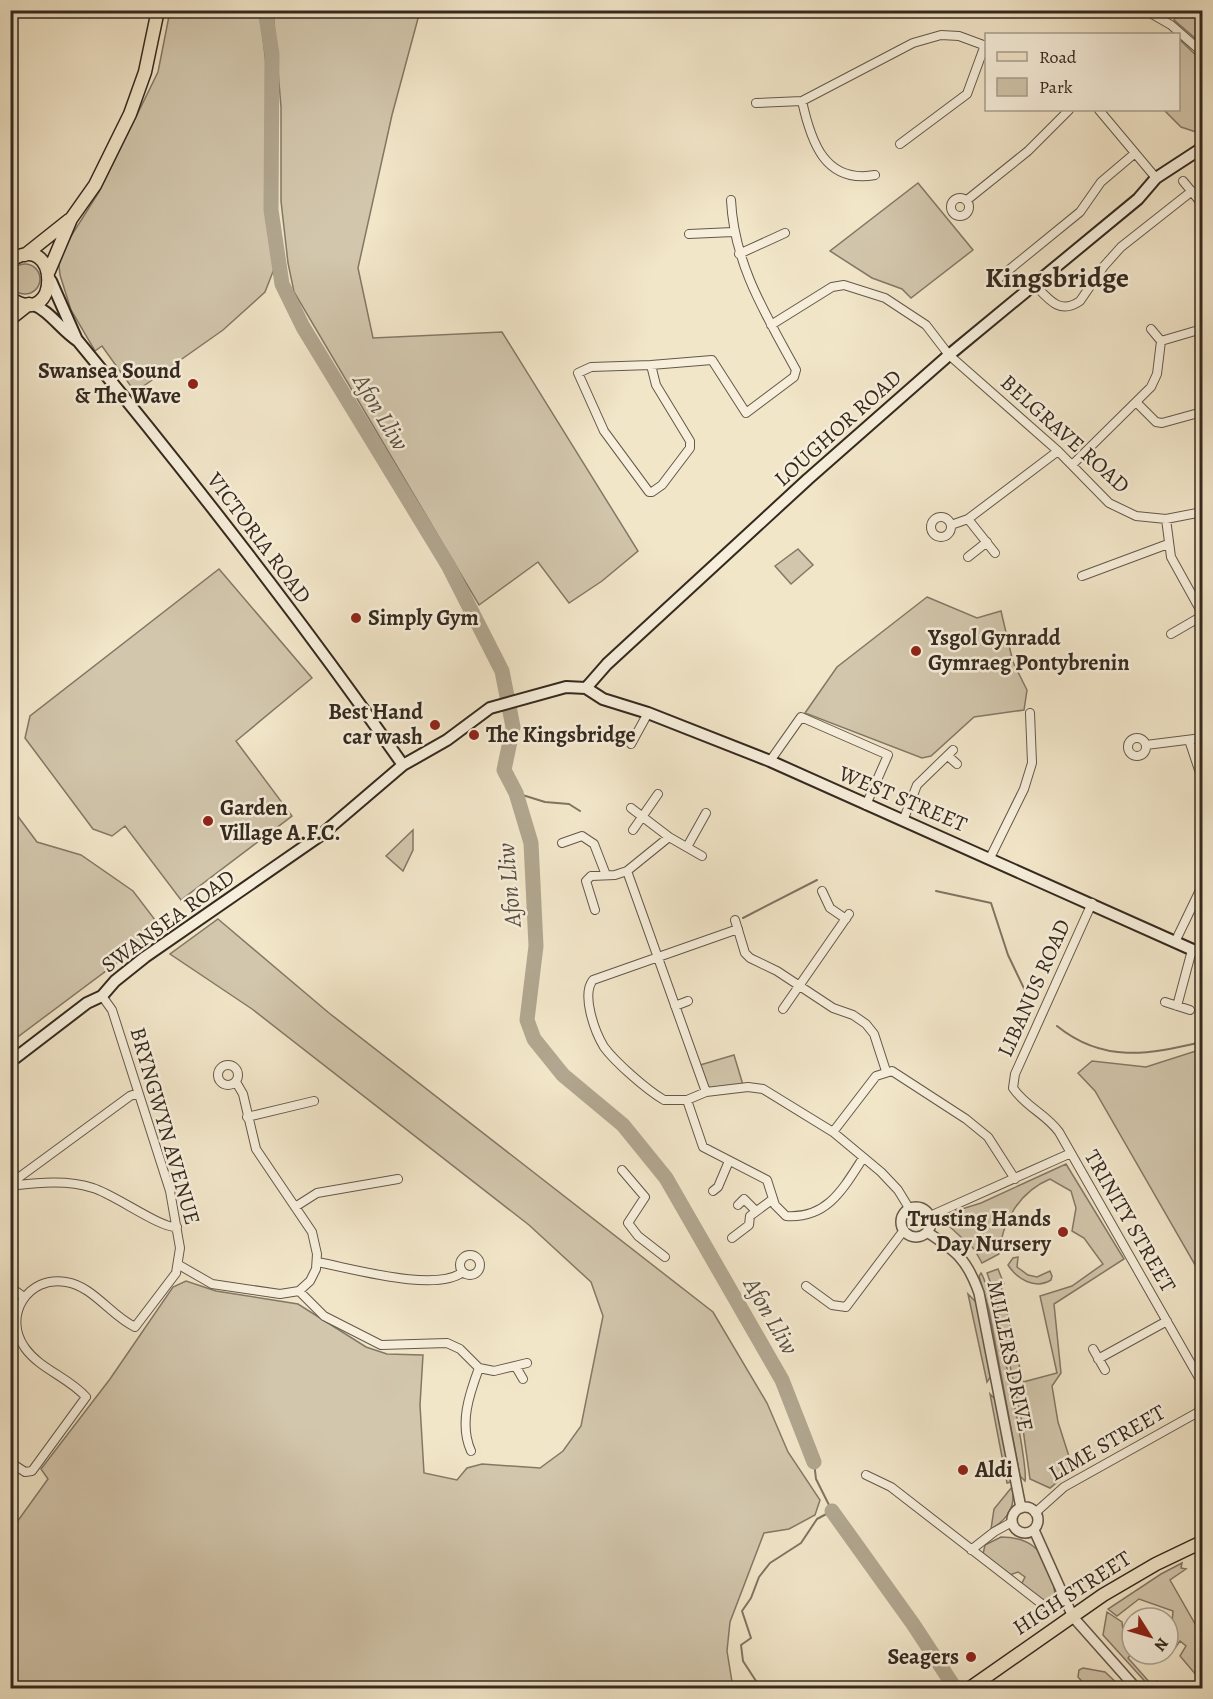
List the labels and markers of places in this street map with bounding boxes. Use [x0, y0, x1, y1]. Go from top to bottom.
place label: Swansea Sound & The Wave [38, 356, 181, 411]
marker: Swansea Sound & The Wave [186, 377, 200, 391]
place label: Simply Gym [368, 603, 479, 633]
marker: Simply Gym [349, 611, 363, 625]
place label: Ysgol Gynradd Gymraeg Pontybrenin [927, 623, 1130, 678]
marker: Ysgol Gynradd Gymraeg Pontybrenin [909, 644, 923, 658]
place label: Best Hand car wash [328, 697, 423, 752]
marker: Best Hand car wash [428, 718, 442, 732]
place label: The Kingsbridge [486, 720, 636, 750]
marker: The Kingsbridge [467, 728, 481, 742]
place label: Garden Village A.F.C. [219, 793, 341, 848]
marker: Garden Village A.F.C. [201, 814, 215, 828]
place label: Trusting Hands Day Nursery [908, 1204, 1052, 1259]
marker: Trusting Hands Day Nursery [1056, 1225, 1070, 1239]
place label: Aldi [974, 1455, 1013, 1485]
marker: Aldi [956, 1463, 970, 1477]
place label: Seagers [887, 1642, 959, 1672]
marker: Seagers [964, 1650, 978, 1664]

